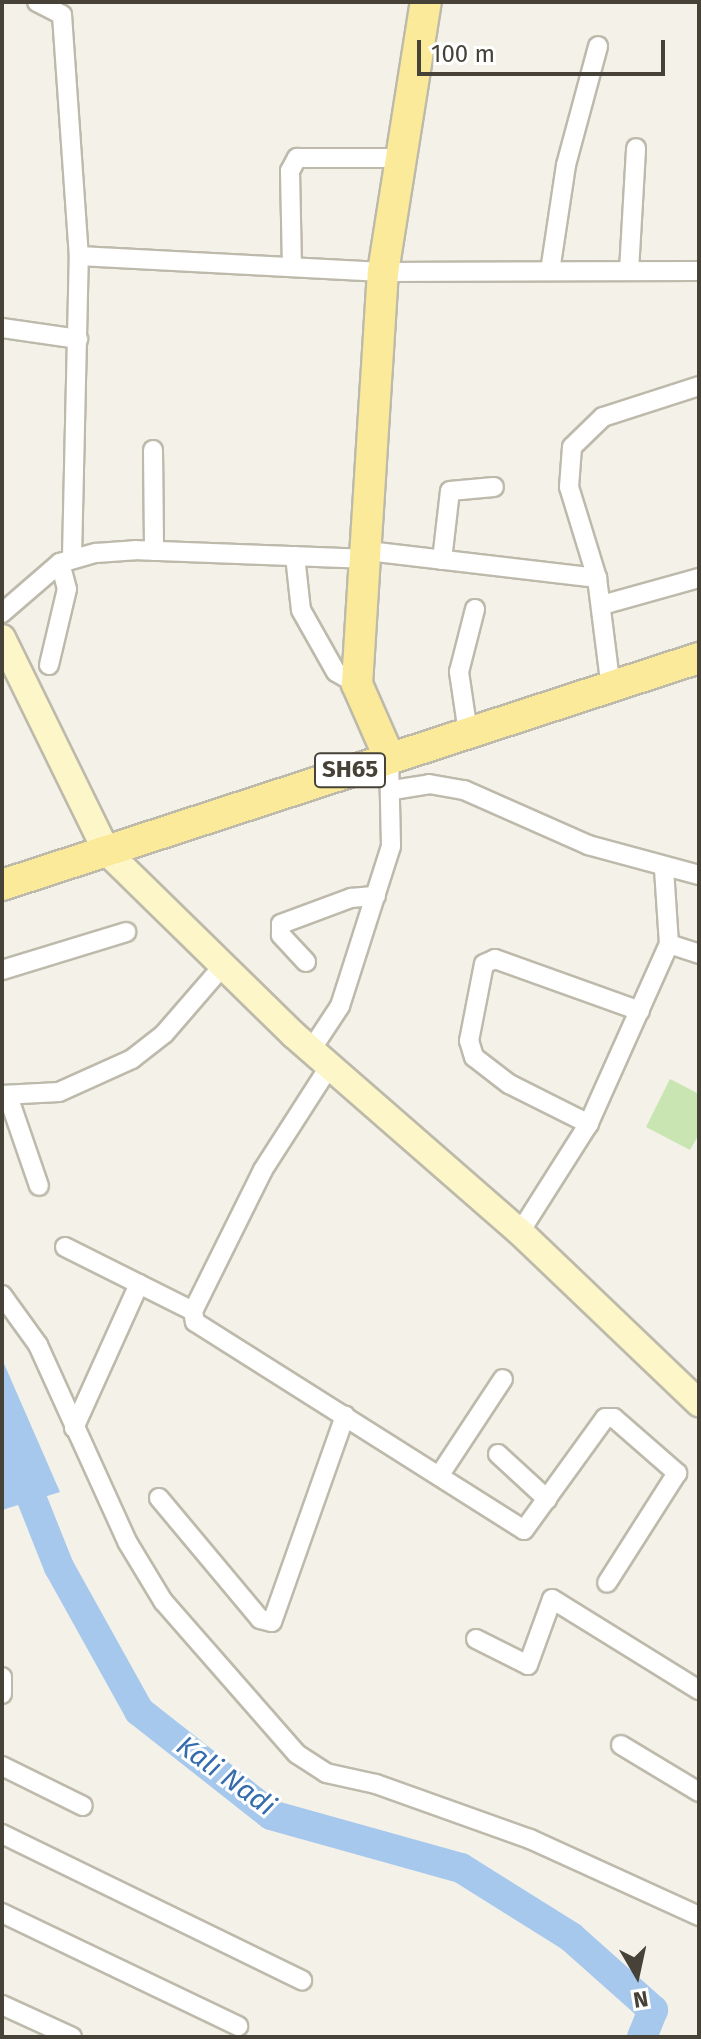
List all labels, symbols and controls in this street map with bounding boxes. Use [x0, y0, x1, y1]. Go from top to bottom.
scale bar [421, 24, 669, 74]
text: 100 m [431, 40, 495, 68]
road number: SH65 [314, 750, 386, 790]
water label: Kali Nadi [170, 1729, 282, 1823]
north arrow [597, 1935, 677, 2015]
text: N [632, 1985, 650, 2014]

